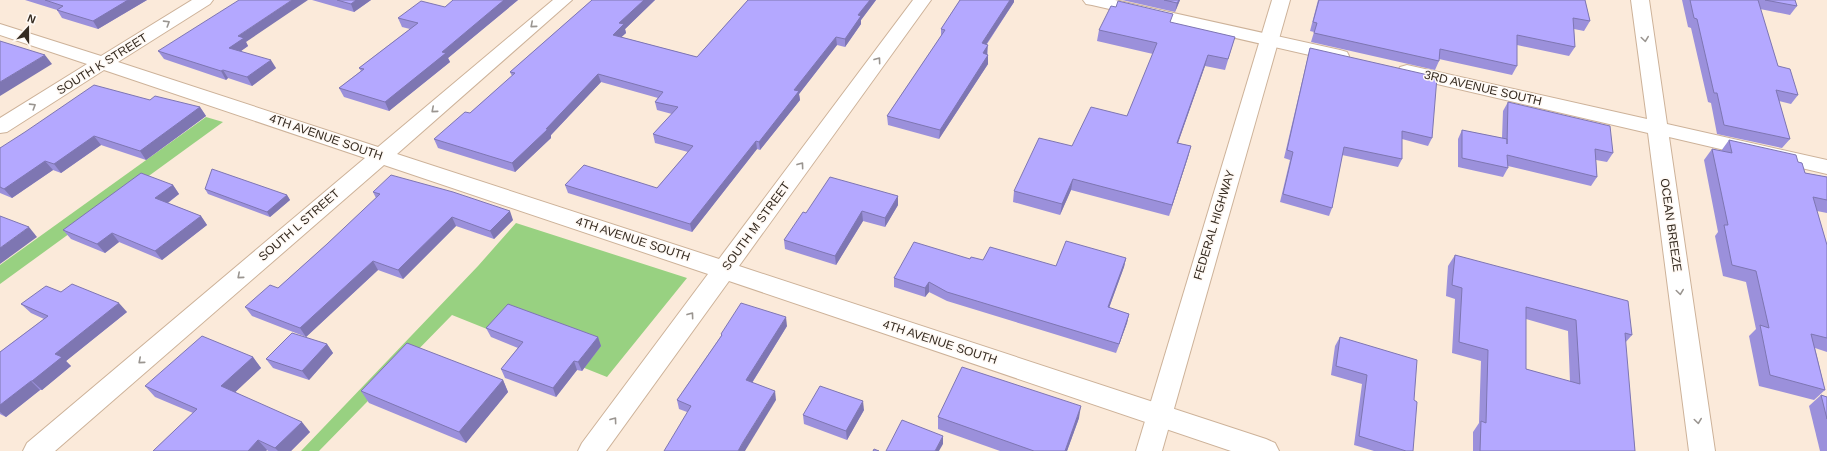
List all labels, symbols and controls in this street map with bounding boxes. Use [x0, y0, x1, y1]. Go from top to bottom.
north arrow [8, 8, 48, 48]
text: N [26, 12, 37, 26]
one-way arrow [163, 20, 170, 28]
one-way arrow [530, 21, 538, 28]
street label: SOUTH K STREET [54, 30, 150, 97]
one-way arrow [1641, 36, 1650, 42]
one-way arrow [873, 57, 881, 64]
street label: 3RD AVENUE SOUTH [1423, 68, 1543, 108]
one-way arrow [29, 104, 36, 111]
one-way arrow [432, 105, 439, 112]
street label: 4TH AVENUE SOUTH [267, 111, 385, 163]
one-way arrow [796, 162, 803, 169]
street label: FEDERAL HIGHWAY [1191, 168, 1237, 282]
street label: OCEAN BREEZE [1658, 177, 1684, 273]
street label: SOUTH M STREET [719, 178, 793, 273]
street label: SOUTH L STREET [256, 186, 343, 264]
street label: 4TH AVENUE SOUTH [574, 214, 692, 264]
one-way arrow [237, 272, 245, 279]
one-way arrow [1675, 289, 1684, 295]
one-way arrow [686, 312, 693, 319]
street label: 4TH AVENUE SOUTH [881, 317, 999, 367]
one-way arrow [138, 356, 146, 364]
one-way arrow [609, 417, 616, 424]
one-way arrow [1693, 418, 1702, 424]

